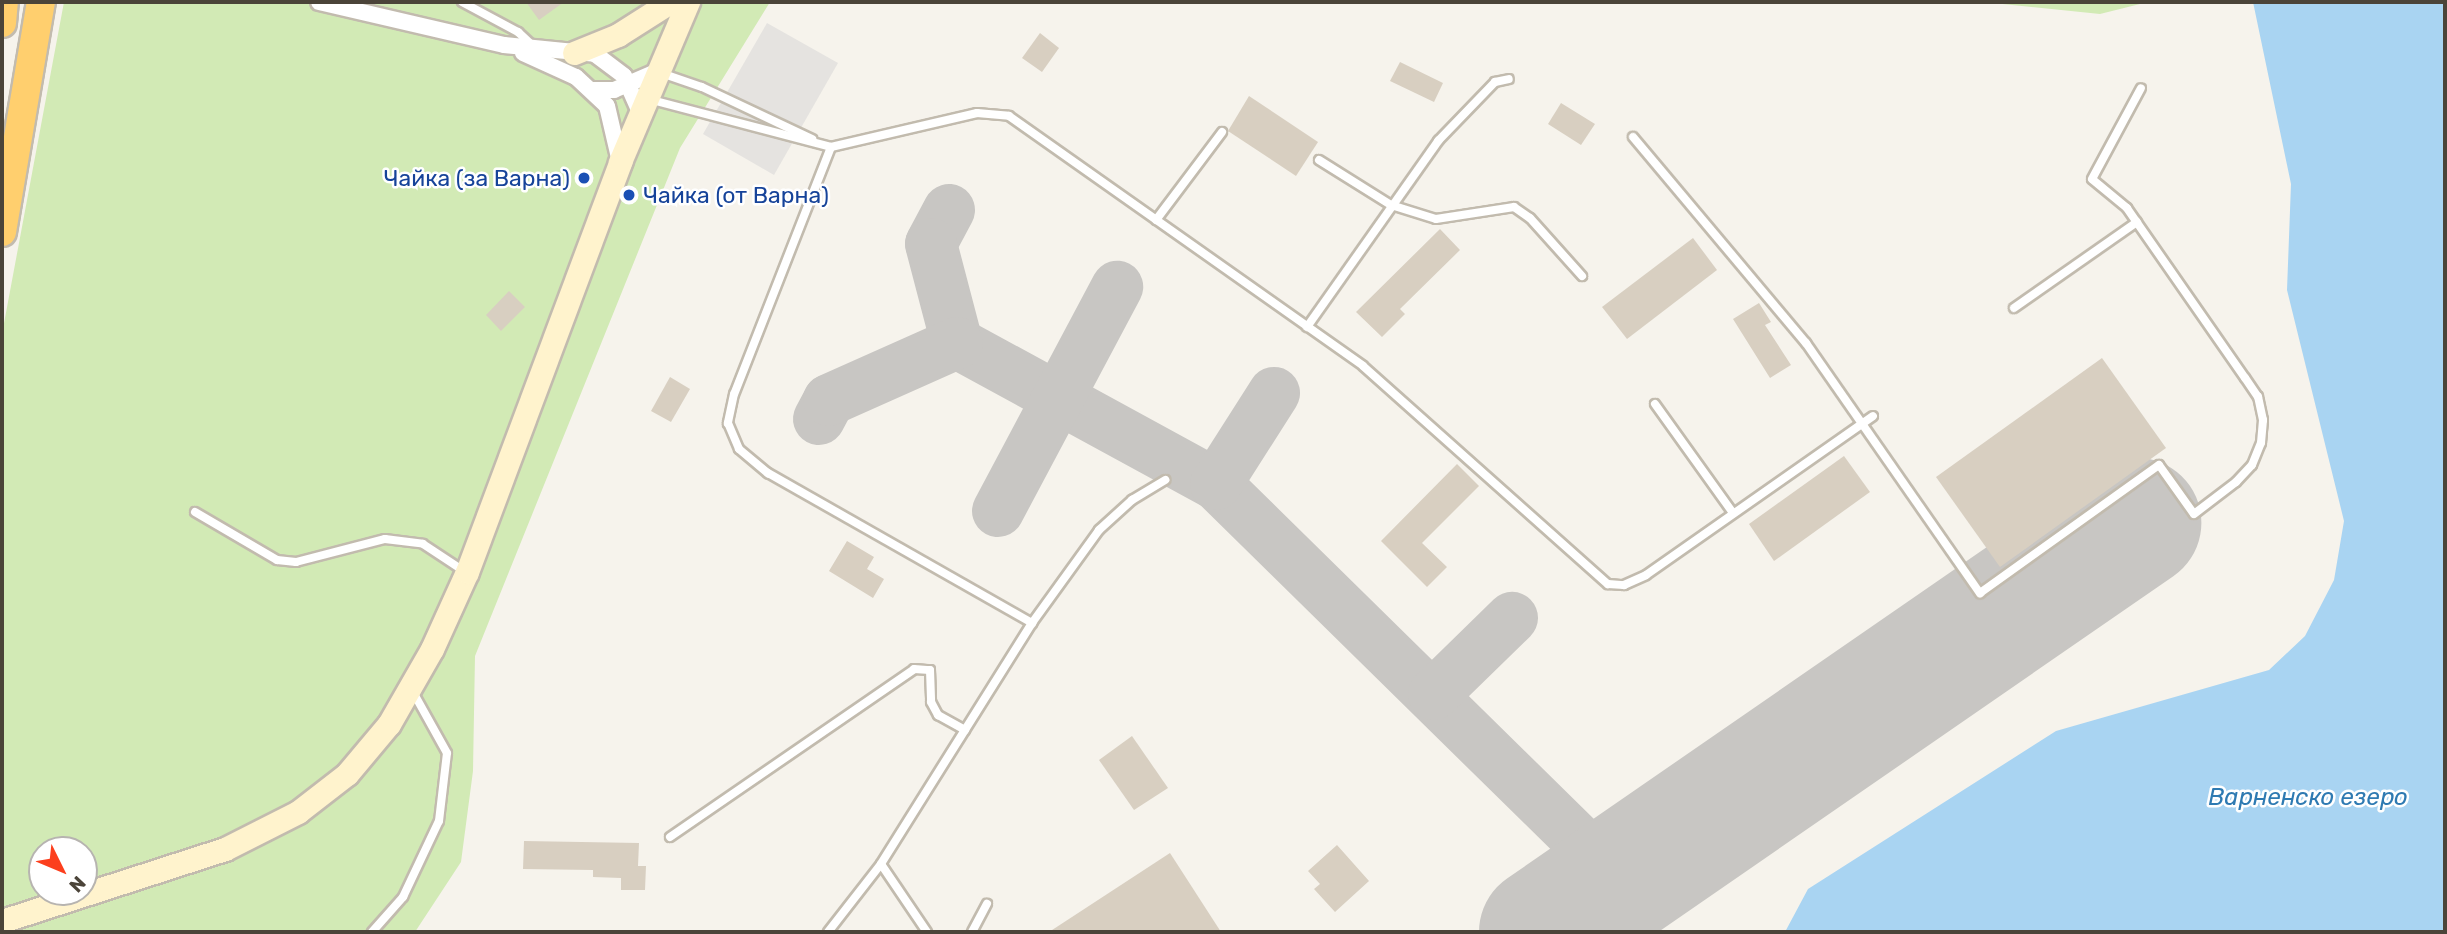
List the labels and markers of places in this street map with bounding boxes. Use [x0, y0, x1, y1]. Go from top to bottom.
place label: Чайка (за Варна) [383, 164, 570, 192]
marker: Чайка (за Варна) [576, 170, 592, 186]
place label: Чайка (от Варна) [643, 181, 829, 209]
marker: Чайка (от Варна) [621, 187, 637, 203]

